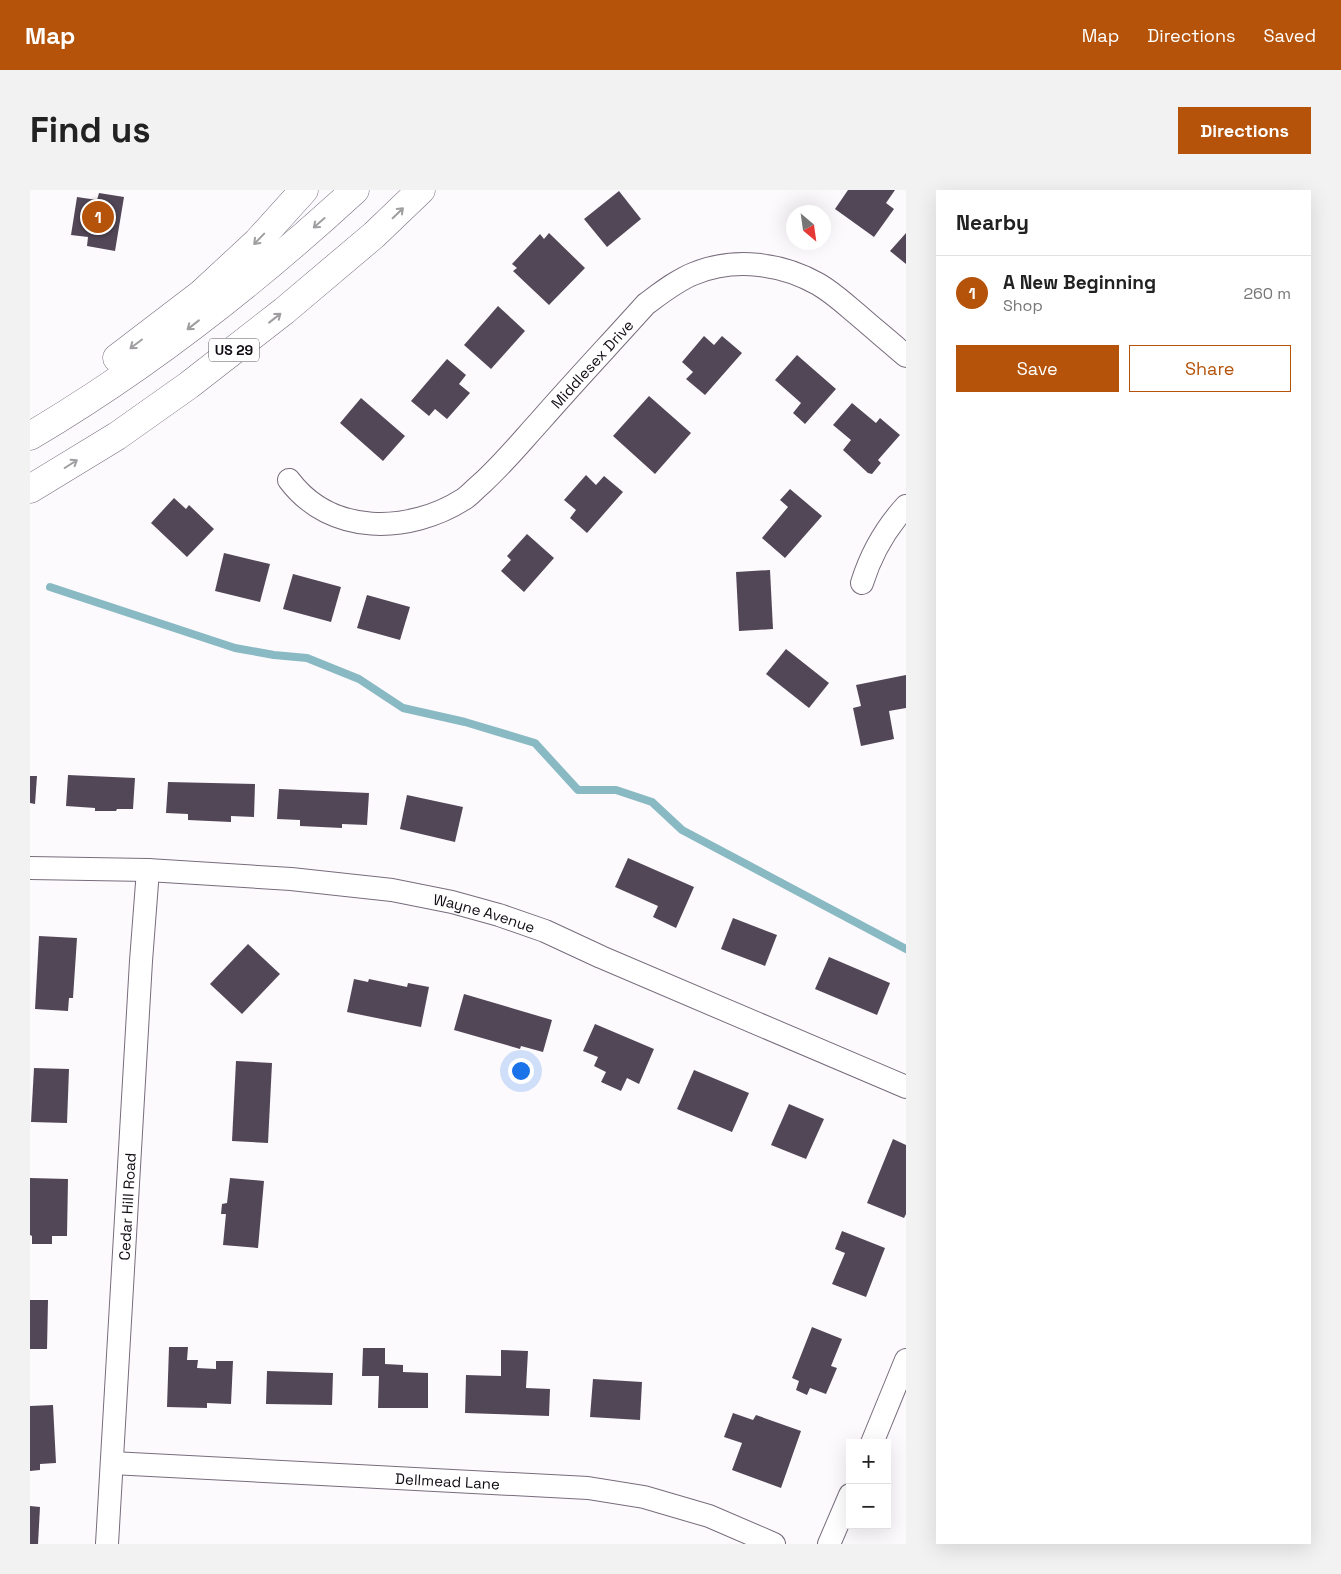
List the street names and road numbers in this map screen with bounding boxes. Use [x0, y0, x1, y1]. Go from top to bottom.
street label: Middlesex Drive [547, 315, 637, 412]
road number: US 29 [209, 338, 259, 362]
street label: Wayne Avenue [432, 889, 538, 936]
street label: Cedar Hill Road [114, 1152, 139, 1261]
street label: Dellmead Lane [395, 1468, 501, 1493]

